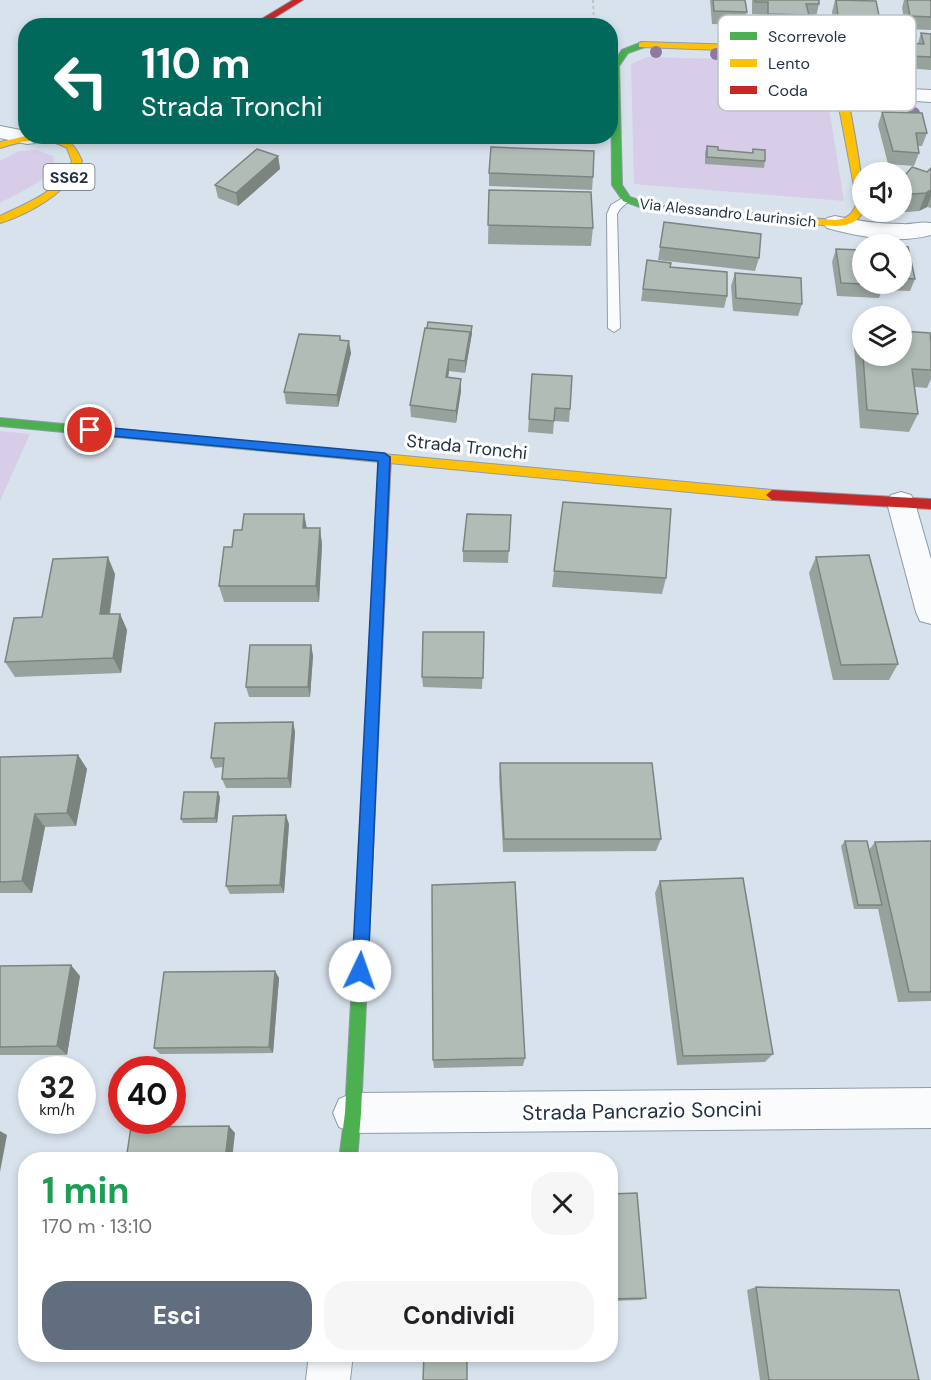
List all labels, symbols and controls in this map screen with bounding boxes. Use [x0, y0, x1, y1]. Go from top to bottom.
legend [718, 15, 916, 111]
text: Scorrevole [768, 26, 846, 47]
text: 110 m [141, 36, 251, 91]
icon: left [42, 42, 120, 120]
text: Lento [768, 53, 810, 74]
text: Coda [768, 80, 808, 101]
text: Strada Tronchi [141, 89, 323, 124]
map controls [852, 162, 912, 366]
button: sound [852, 162, 912, 222]
road number: SS62 [44, 164, 94, 190]
street label: Via Alessandro Laurinsich [639, 194, 817, 232]
button: search [852, 234, 912, 294]
button: layers [852, 306, 912, 366]
pin [64, 404, 115, 455]
icon: arrive [73, 413, 106, 446]
street label: Strada Tronchi [405, 429, 529, 465]
position arrow [328, 939, 392, 1003]
speed limit sign: 40 [108, 1056, 186, 1134]
text: 32 [39, 1068, 75, 1107]
street label: Strada Pancrazio Soncini [522, 1095, 762, 1127]
text: km/h [39, 1100, 75, 1120]
text: 1 min [42, 1167, 130, 1214]
button: close [531, 1172, 594, 1235]
text: 170 m · 13:10 [42, 1213, 152, 1239]
button: Esci [42, 1281, 312, 1350]
button: Condividi [324, 1281, 594, 1350]

